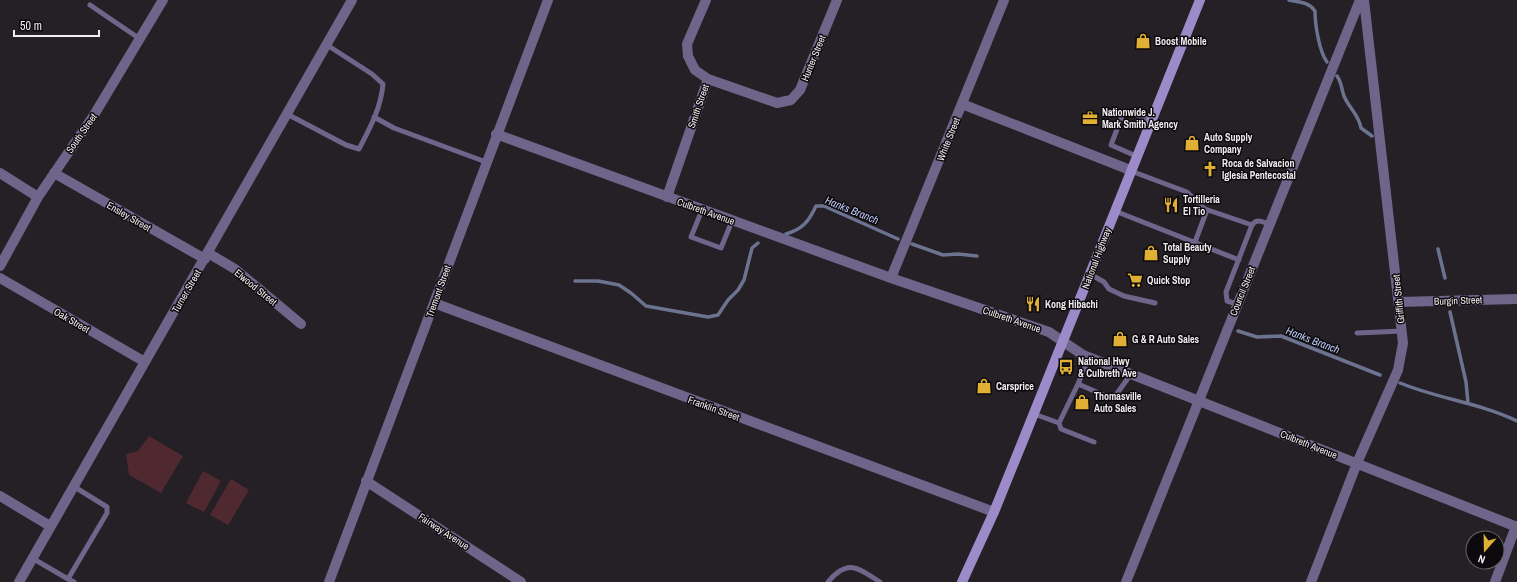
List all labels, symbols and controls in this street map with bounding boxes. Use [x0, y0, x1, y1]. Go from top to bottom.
scale bar [14, 12, 99, 38]
text: 50 m [20, 18, 42, 34]
street label: Hunter Street [798, 32, 829, 83]
shop icon: Boost Mobile [1134, 32, 1152, 50]
place label: Boost Mobile [1155, 35, 1207, 48]
street label: Smith Street [685, 82, 712, 130]
place label: Nationwide J. Mark Smith Agency [1102, 106, 1178, 131]
office icon: Nationwide J. Mark Smith Agency [1081, 109, 1099, 127]
street label: South Street [63, 110, 100, 156]
street label: White Street [934, 115, 963, 163]
place label: Auto Supply Company [1204, 131, 1253, 156]
shop icon: Auto Supply Company [1183, 134, 1201, 152]
place label: Roca de Salvacion Iglesia Pentecostal [1222, 157, 1296, 182]
church icon: Roca de Salvacion Iglesia Pentecostal [1201, 160, 1219, 178]
water label: Hanks Branch [823, 193, 881, 227]
place label: Tortilleria El Tio [1183, 193, 1220, 218]
street label: Culbreth Avenue [675, 195, 737, 228]
restaurant icon: Tortilleria El Tio [1162, 196, 1180, 214]
street label: Ensley Street [104, 199, 154, 235]
street label: National Highway [1079, 225, 1114, 291]
place label: Total Beauty Supply [1163, 241, 1212, 266]
shop icon: Total Beauty Supply [1142, 244, 1160, 262]
street label: Tremont Street [423, 263, 454, 319]
street label: Council Street [1227, 264, 1258, 318]
street label: Elwood Street [232, 266, 280, 309]
street label: Turner Street [169, 267, 204, 315]
supermarket icon: Quick Stop [1126, 271, 1144, 289]
street label: Griffith Street [1389, 273, 1408, 324]
place label: Quick Stop [1147, 274, 1190, 287]
street label: Burgin Street [1434, 293, 1483, 308]
restaurant icon: Kong Hibachi [1024, 295, 1042, 313]
place label: Kong Hibachi [1045, 298, 1098, 311]
street label: Culbreth Avenue [981, 303, 1043, 336]
street label: Oak Street [52, 305, 93, 336]
water label: Hanks Branch [1284, 323, 1342, 357]
shop icon: G & R Auto Sales [1111, 330, 1129, 348]
place label: G & R Auto Sales [1132, 333, 1200, 346]
place label: National Hwy & Culbreth Ave [1078, 355, 1137, 380]
bus stop icon: National Hwy & Culbreth Ave [1057, 358, 1075, 376]
shop icon: Carsprice [975, 377, 993, 395]
place label: Carsprice [996, 380, 1034, 393]
place label: Thomasville Auto Sales [1094, 390, 1142, 415]
street label: Franklin Street [686, 393, 742, 424]
shop icon: Thomasville Auto Sales [1073, 393, 1091, 411]
street label: Culbreth Avenue [1278, 427, 1340, 462]
street label: Fairway Avenue [416, 510, 472, 553]
north arrow [1465, 530, 1505, 570]
text: N [1476, 552, 1487, 567]

